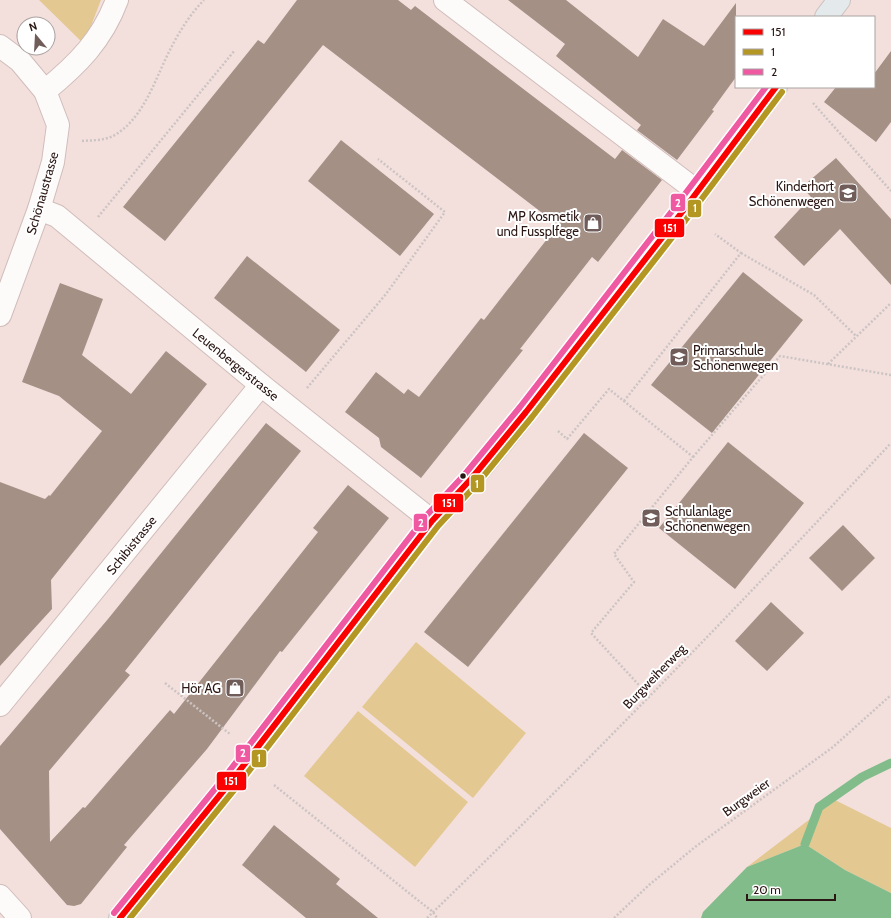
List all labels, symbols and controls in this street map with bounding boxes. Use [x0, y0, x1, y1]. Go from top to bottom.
north arrow [16, 16, 56, 56]
legend [735, 16, 875, 88]
text: N [27, 19, 39, 34]
text: 151 [771, 24, 785, 39]
text: 1 [771, 44, 775, 59]
text: 2 [771, 64, 777, 79]
street label: Schönaustrasse [23, 149, 62, 236]
place label: Kinderhort Schönenwegen [749, 178, 835, 209]
school or university icon: Kinderhort Schönenwegen [837, 182, 859, 204]
line badge: 2 [670, 193, 686, 212]
text: 2 [675, 196, 681, 210]
line badge: 1 [687, 199, 702, 218]
text: 1 [693, 201, 697, 215]
place label: MP Kosmetik und Fussplfege [497, 208, 579, 239]
shop icon: MP Kosmetik und Fussplfege [582, 212, 604, 234]
line badge: 151 [654, 218, 685, 238]
text: 151 [663, 221, 677, 235]
street label: Leuenbergerstrasse [190, 324, 283, 404]
place label: Primarschule Schönenwegen [693, 342, 778, 373]
school or university icon: Primarschule Schönenwegen [668, 346, 690, 368]
unlabelled marker [458, 471, 468, 481]
line badge: 1 [470, 474, 485, 493]
text: 1 [475, 477, 479, 491]
line badge: 151 [433, 493, 464, 513]
text: 151 [442, 496, 456, 510]
place label: Schulanlage Schönenwegen [665, 503, 750, 534]
school or university icon: Schulanlage Schönenwegen [640, 507, 662, 529]
street label: Schibistrasse [103, 512, 160, 578]
line badge: 2 [413, 513, 428, 532]
text: 2 [418, 516, 424, 530]
street label: Burgweiherweg [619, 640, 689, 712]
shop icon: Hör AG [224, 677, 246, 699]
place label: Hör AG [181, 680, 221, 696]
line badge: 2 [235, 744, 251, 763]
text: 2 [240, 746, 246, 760]
line badge: 1 [251, 749, 267, 768]
text: 1 [257, 751, 261, 765]
line badge: 151 [216, 771, 247, 791]
text: 151 [224, 774, 238, 788]
street label: Burgweier [719, 774, 773, 820]
scale bar [747, 876, 835, 902]
text: 20 m [753, 882, 781, 897]

